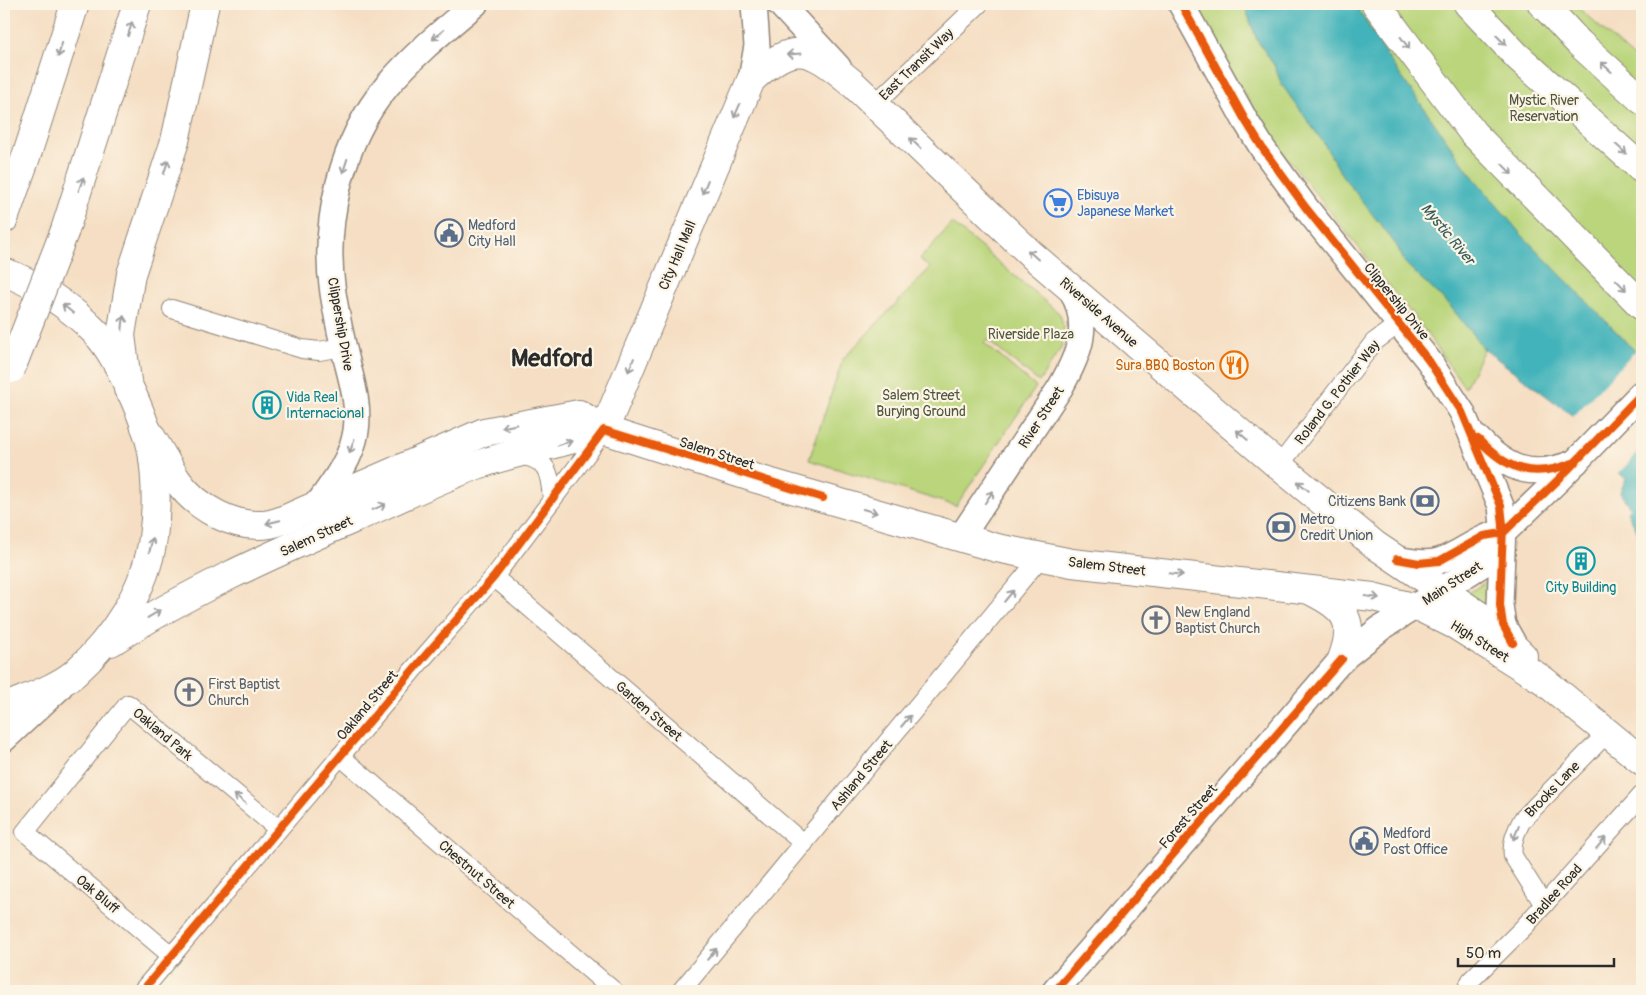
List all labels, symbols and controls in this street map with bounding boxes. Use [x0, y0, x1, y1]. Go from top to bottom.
one-way arrow [125, 21, 135, 37]
street label: East Transit Way [876, 25, 957, 104]
one-way arrow [431, 30, 444, 41]
one-way arrow [1495, 33, 1507, 46]
one-way arrow [1399, 36, 1410, 49]
one-way arrow [55, 42, 65, 58]
one-way arrow [786, 49, 802, 59]
one-way arrow [1599, 62, 1612, 73]
park label: Mystic River Reservation [1509, 92, 1579, 125]
one-way arrow [731, 103, 741, 118]
one-way arrow [909, 137, 922, 149]
one-way arrow [1614, 143, 1627, 155]
one-way arrow [340, 157, 349, 173]
one-way arrow [162, 159, 172, 175]
one-way arrow [1501, 163, 1513, 175]
one-way arrow [77, 176, 86, 192]
one-way arrow [700, 179, 709, 194]
place label: Ebisuya Japanese Market [1077, 187, 1174, 220]
supermarket icon: Ebisuya Japanese Market [1043, 188, 1073, 218]
water label: Mystic River [1416, 200, 1480, 270]
place label: Medford City Hall [468, 217, 516, 250]
public building icon: Medford City Hall [434, 218, 464, 248]
street label: City Hall Mall [655, 218, 700, 293]
one-way arrow [1026, 249, 1039, 261]
street label: Clippership Drive [1360, 259, 1433, 343]
street label: Riverside Avenue [1056, 274, 1141, 351]
street label: Clippership Drive [324, 276, 357, 372]
one-way arrow [1615, 279, 1627, 291]
one-way arrow [62, 304, 75, 315]
one-way arrow [118, 315, 127, 331]
park label: Riverside Plaza [988, 326, 1074, 343]
street label: Roland G. Pothier Way [1291, 337, 1383, 448]
district label: Medford [511, 344, 593, 373]
restaurant icon: Sura BBQ Boston [1219, 350, 1249, 380]
one-way arrow [625, 357, 635, 372]
place label: Sura BBQ Boston [1115, 357, 1215, 374]
street label: River Street [1015, 383, 1068, 451]
park label: Salem Street Burying Ground [876, 387, 966, 420]
place label: Vida Real Internacional [286, 389, 364, 422]
building icon: Vida Real Internacional [252, 390, 282, 420]
one-way arrow [501, 422, 517, 431]
one-way arrow [1236, 429, 1249, 440]
street label: Salem Street [677, 433, 757, 474]
one-way arrow [557, 437, 573, 447]
one-way arrow [346, 438, 356, 454]
one-way arrow [1297, 481, 1310, 492]
bank icon: Citizens Bank [1410, 486, 1440, 516]
one-way arrow [983, 490, 994, 504]
place label: Citizens Bank [1328, 493, 1406, 510]
one-way arrow [371, 502, 386, 512]
one-way arrow [861, 507, 877, 517]
place label: Metro Credit Union [1300, 511, 1373, 544]
street label: Salem Street [277, 512, 356, 561]
bank icon: Metro Credit Union [1266, 512, 1296, 542]
one-way arrow [266, 518, 282, 527]
one-way arrow [147, 538, 156, 554]
building icon: City Building [1566, 546, 1596, 576]
street label: Salem Street [1067, 553, 1147, 580]
street label: Main Street [1419, 558, 1486, 609]
one-way arrow [1167, 569, 1183, 579]
place label: City Building [1546, 579, 1616, 596]
one-way arrow [1003, 590, 1014, 603]
one-way arrow [1364, 592, 1380, 602]
place label: New England Baptist Church [1175, 604, 1260, 637]
church icon: New England Baptist Church [1141, 605, 1171, 635]
one-way arrow [146, 609, 160, 619]
street label: High Street [1447, 617, 1513, 666]
street label: Oakland Street [333, 666, 402, 744]
place label: First Baptist Church [208, 676, 280, 709]
church icon: First Baptist Church [174, 677, 204, 707]
street label: Garden Street [612, 678, 686, 745]
street label: Oakland Park [129, 704, 196, 764]
one-way arrow [900, 715, 911, 728]
street label: Ashland Street [827, 736, 896, 814]
street label: Brooks Lane [1521, 758, 1583, 821]
street label: Forest Street [1156, 780, 1221, 852]
one-way arrow [234, 793, 247, 804]
place label: Medford Post Office [1383, 825, 1448, 858]
one-way arrow [1511, 825, 1520, 840]
public building icon: Medford Post Office [1349, 826, 1379, 856]
one-way arrow [1595, 836, 1606, 849]
street label: Chestnut Street [435, 837, 519, 912]
street label: Bradlee Road [1523, 861, 1586, 928]
street label: Oak Bluff [72, 871, 123, 918]
scale bar [1458, 935, 1615, 967]
text: 50 m [1466, 944, 1501, 963]
one-way arrow [707, 948, 718, 961]

